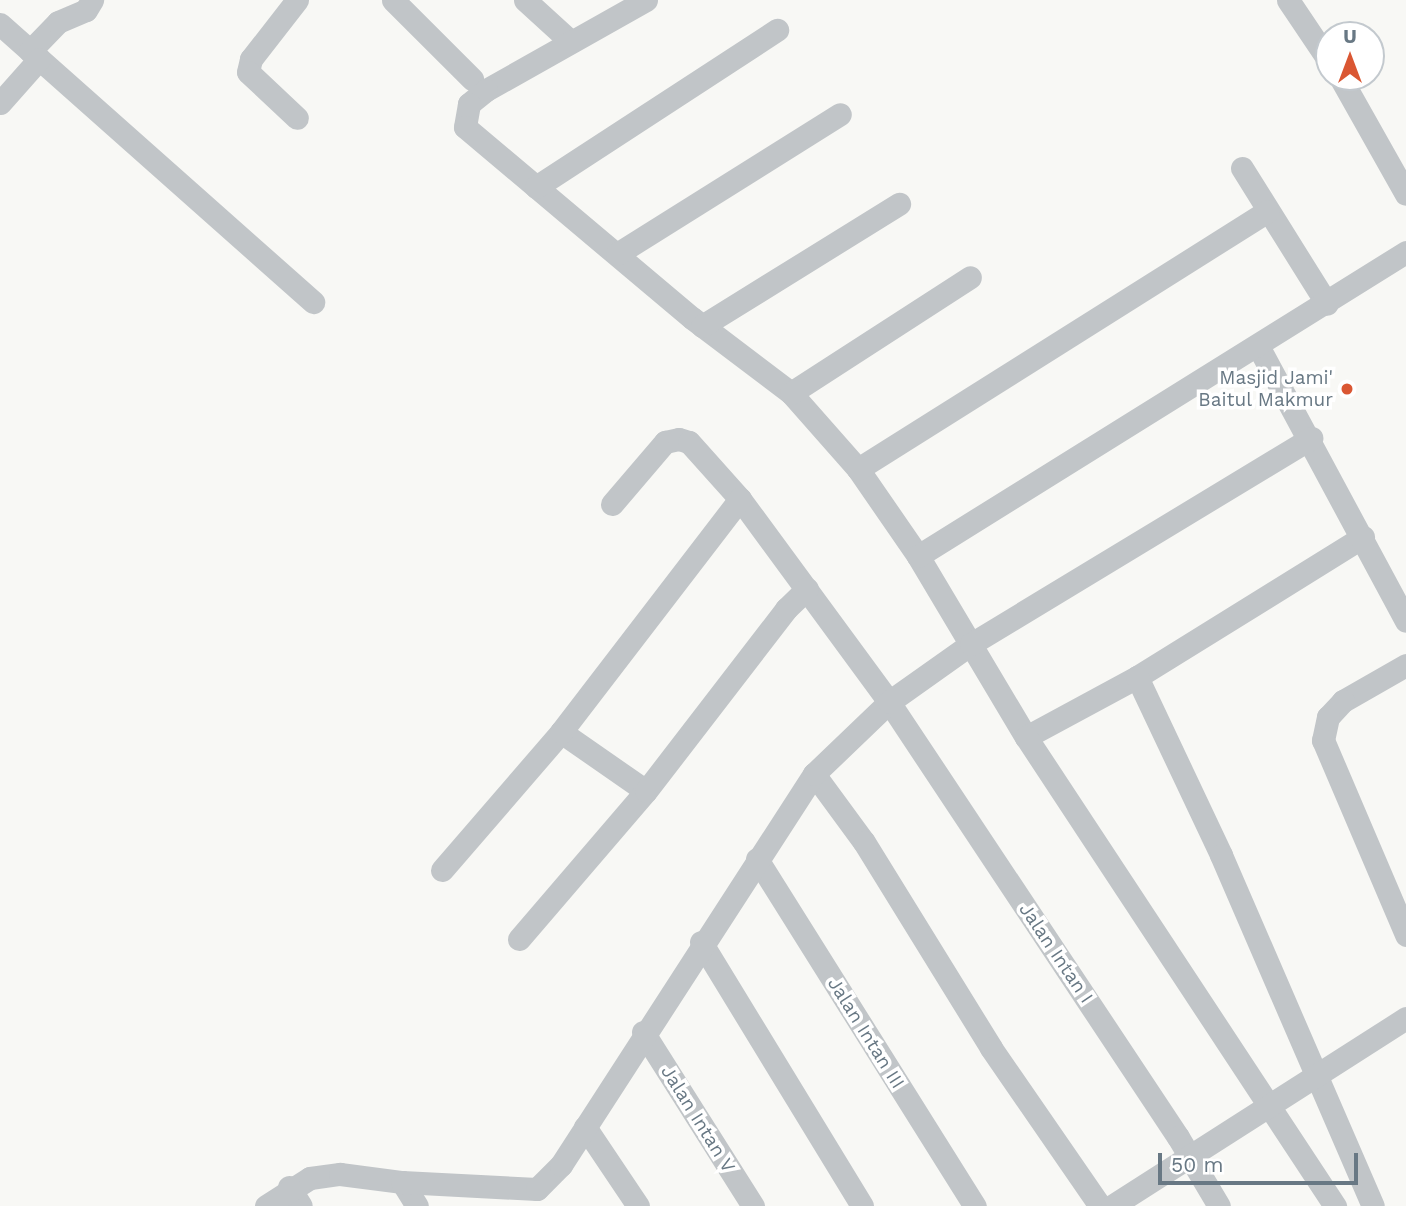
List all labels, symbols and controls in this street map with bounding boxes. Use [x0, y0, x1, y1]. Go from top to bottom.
north arrow [1315, 21, 1385, 91]
text: U [1343, 25, 1357, 48]
place label: Masjid Jami' Baitul Makmur [1198, 367, 1333, 411]
marker: Masjid Jami' Baitul Makmur [1339, 381, 1355, 397]
street label: Jalan Intan I [1014, 899, 1098, 1007]
street label: Jalan Intan III [823, 973, 909, 1093]
street label: Jalan Intan V [656, 1061, 740, 1177]
scale bar [1161, 1140, 1360, 1184]
text: 50 m [1171, 1152, 1223, 1177]

